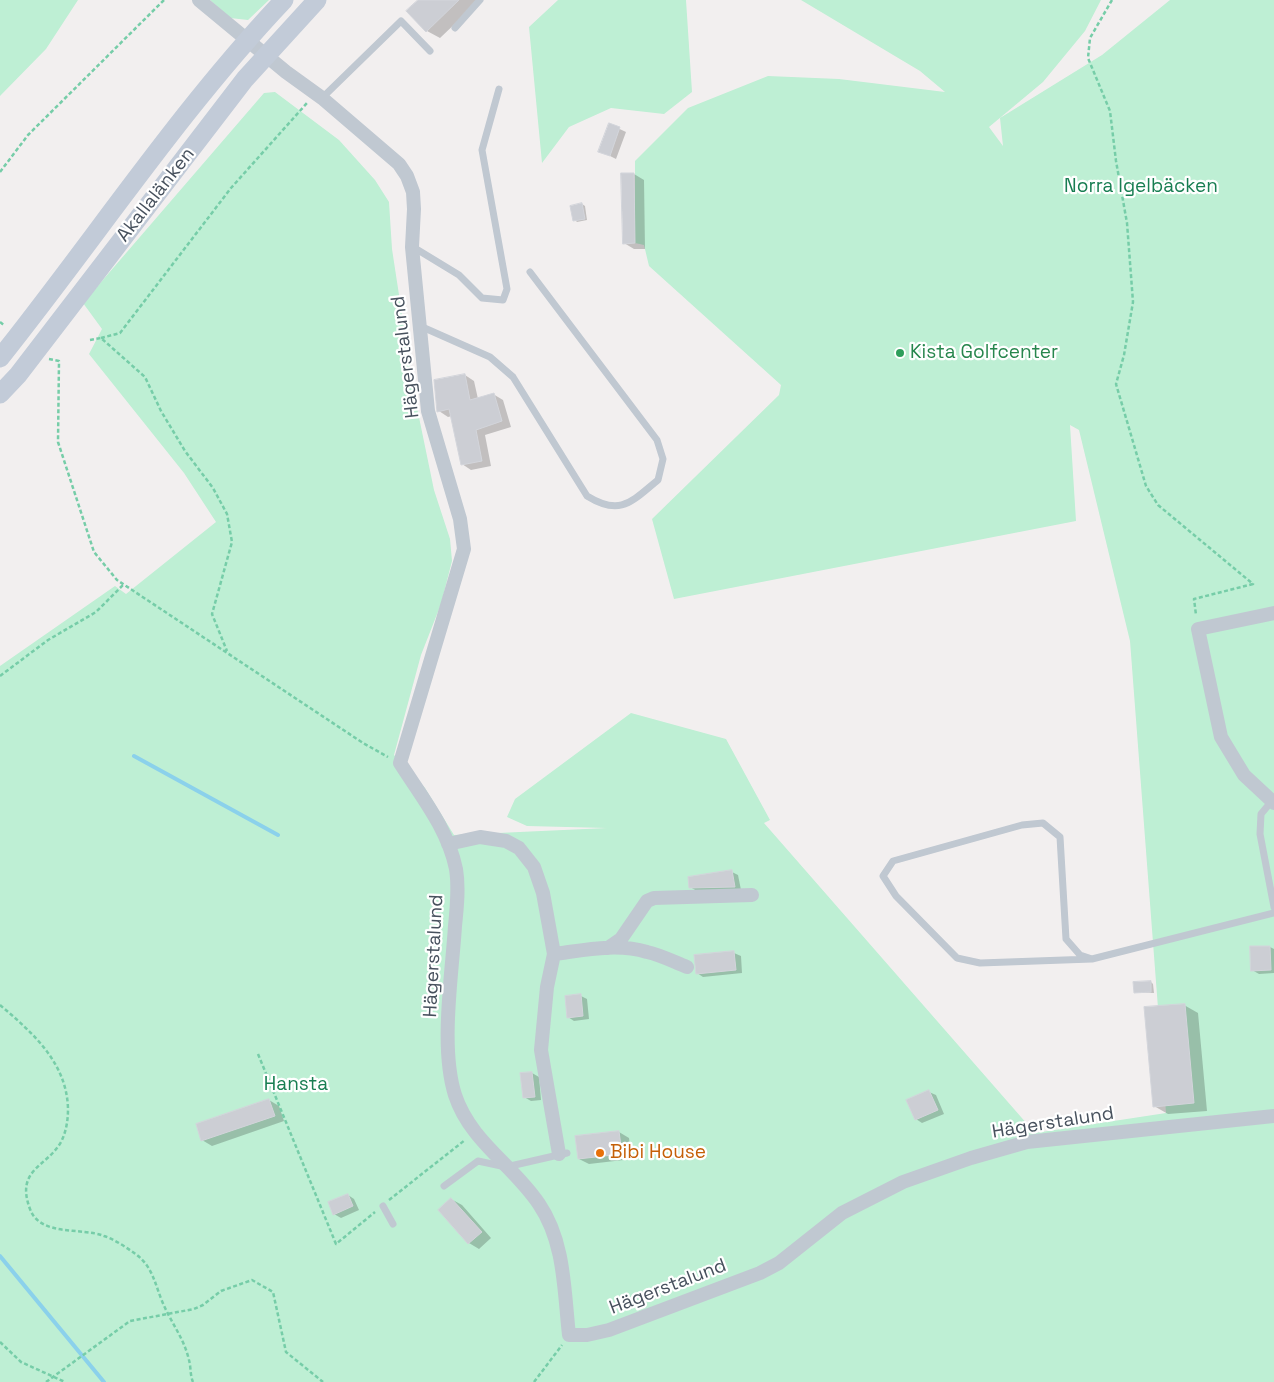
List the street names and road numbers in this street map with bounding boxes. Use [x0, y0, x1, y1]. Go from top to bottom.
street label: Akallalänken [112, 143, 200, 247]
street label: Hägerstalund [387, 295, 425, 419]
street label: Hägerstalund [419, 894, 449, 1018]
street label: Hägerstalund [990, 1102, 1116, 1144]
street label: Hägerstalund [606, 1254, 730, 1320]

